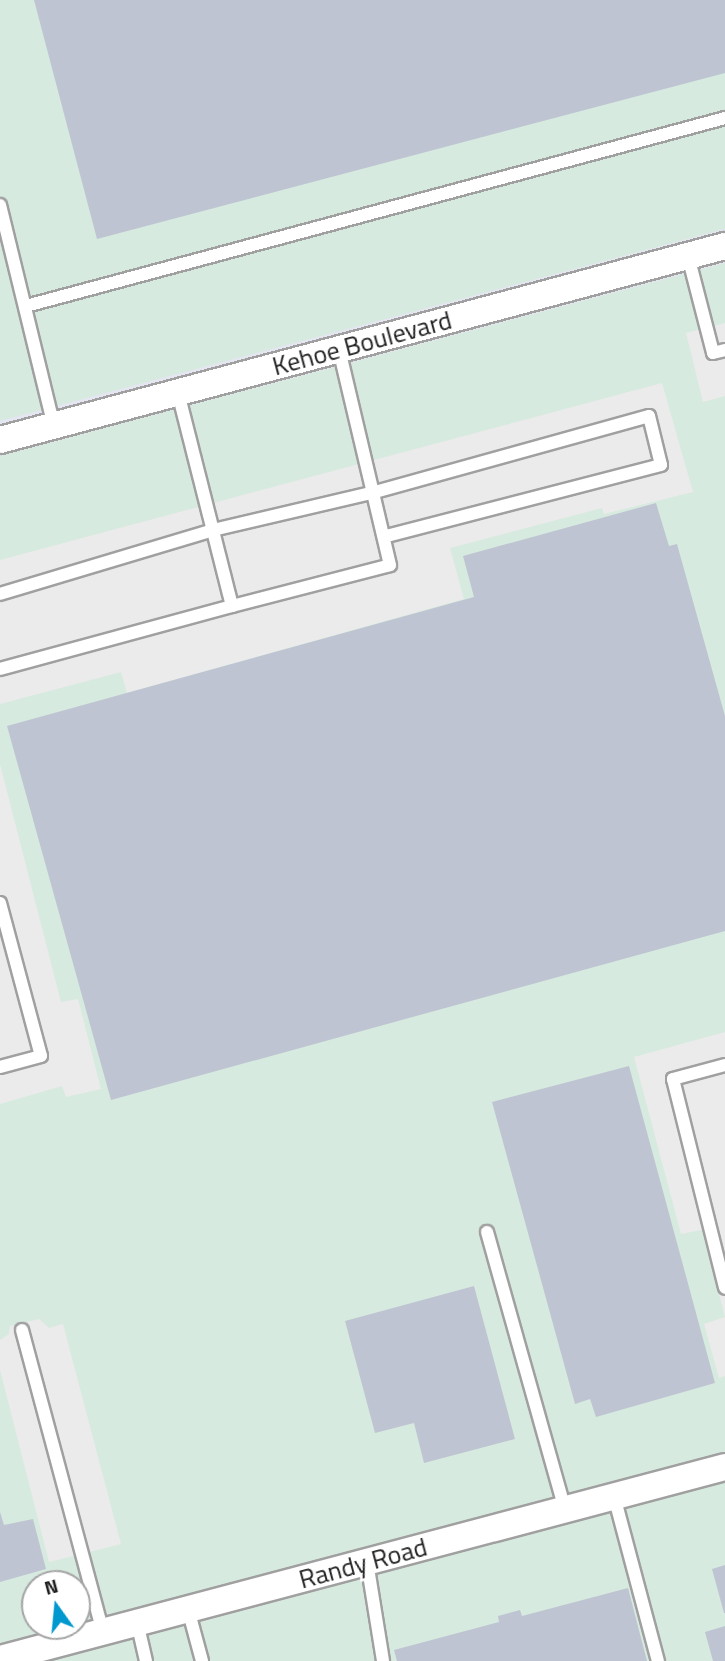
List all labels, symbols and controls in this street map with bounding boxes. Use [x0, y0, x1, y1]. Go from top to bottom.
street label: Kehoe Boulevard [269, 304, 455, 382]
street label: Randy Road [296, 1531, 430, 1595]
north arrow [21, 1570, 91, 1640]
text: N [41, 1570, 61, 1602]

